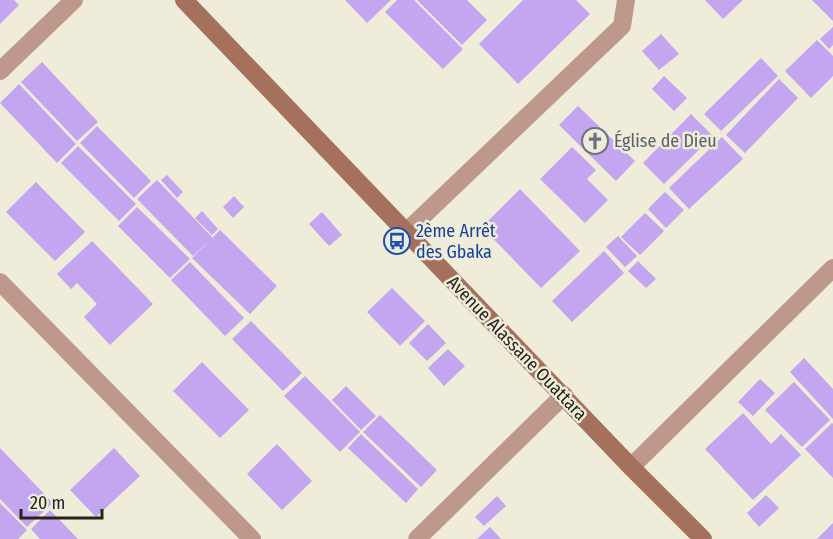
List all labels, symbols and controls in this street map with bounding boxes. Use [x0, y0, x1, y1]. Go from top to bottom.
church icon: Église de Dieu [580, 126, 610, 156]
place label: Église de Dieu [614, 129, 717, 152]
place label: 2ème Arrêt des Gbaka [416, 220, 496, 263]
bus stop icon: 2ème Arrêt des Gbaka [382, 226, 412, 256]
street label: Avenue Alassane Ouattara [442, 271, 592, 425]
scale bar [21, 482, 102, 520]
text: 20 m [30, 492, 65, 514]

